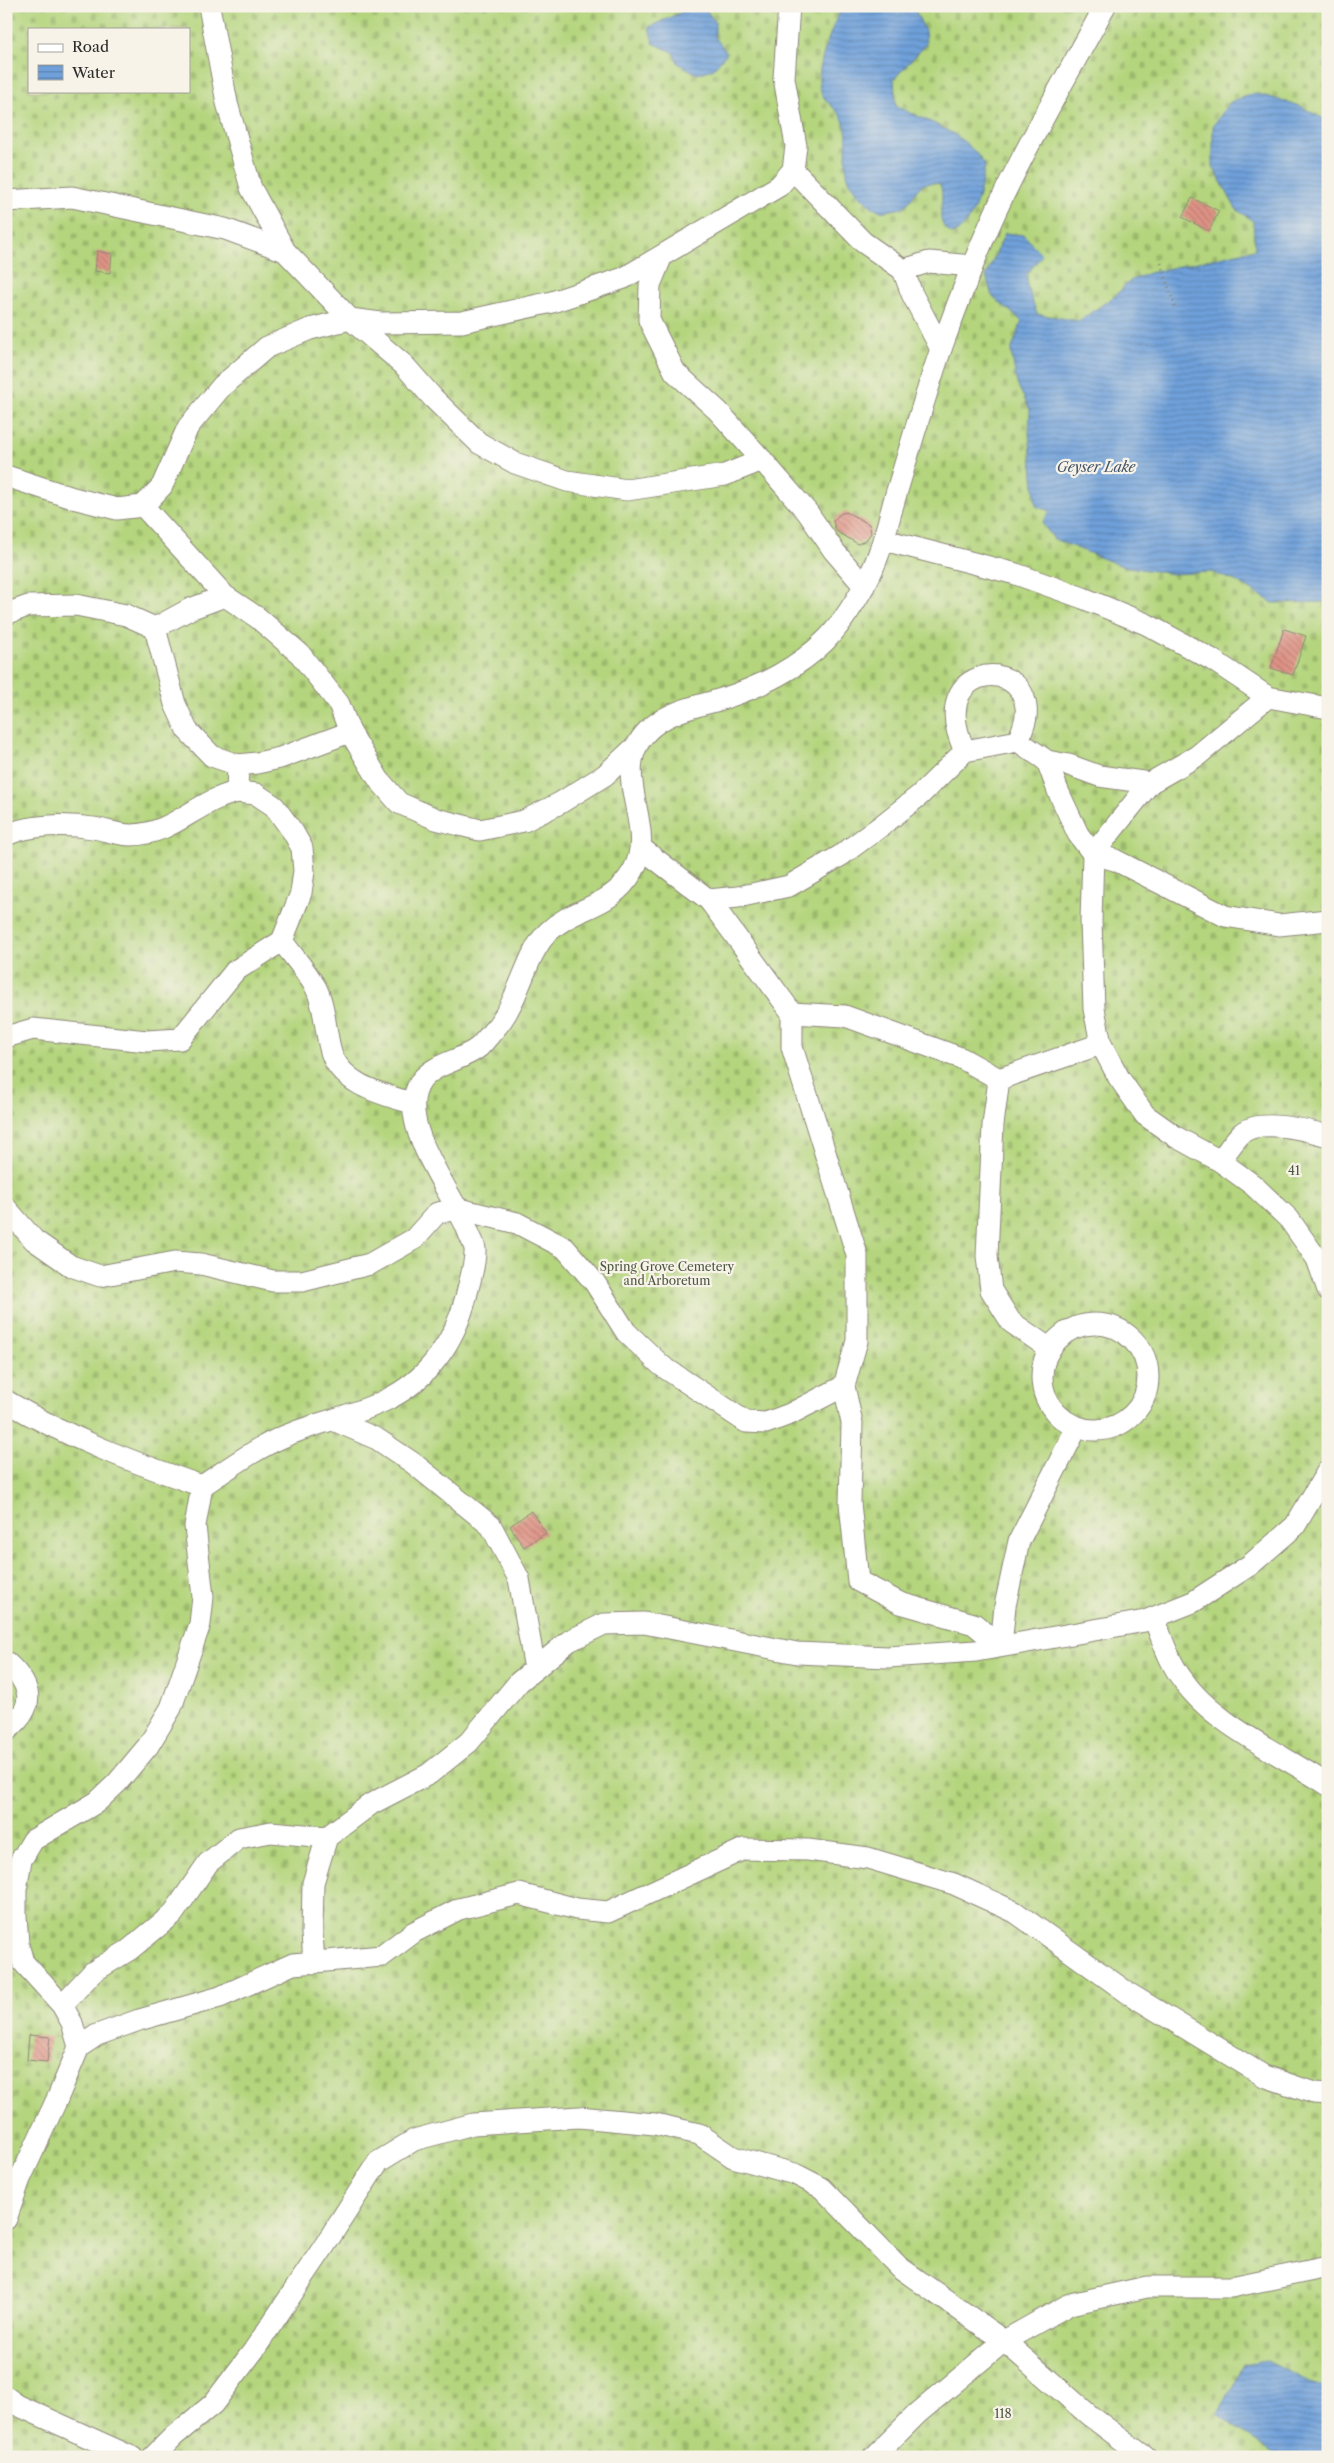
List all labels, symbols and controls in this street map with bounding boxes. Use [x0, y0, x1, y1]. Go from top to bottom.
legend [28, 28, 190, 92]
text: Road [72, 37, 109, 56]
text: Water [71, 63, 116, 82]
water label: Geyser Lake [1057, 458, 1136, 476]
park label: 41 [1288, 1163, 1300, 1178]
park label: Spring Grove Cemetery and Arboretum [600, 1259, 735, 1288]
park label: 118 [994, 2406, 1012, 2421]

